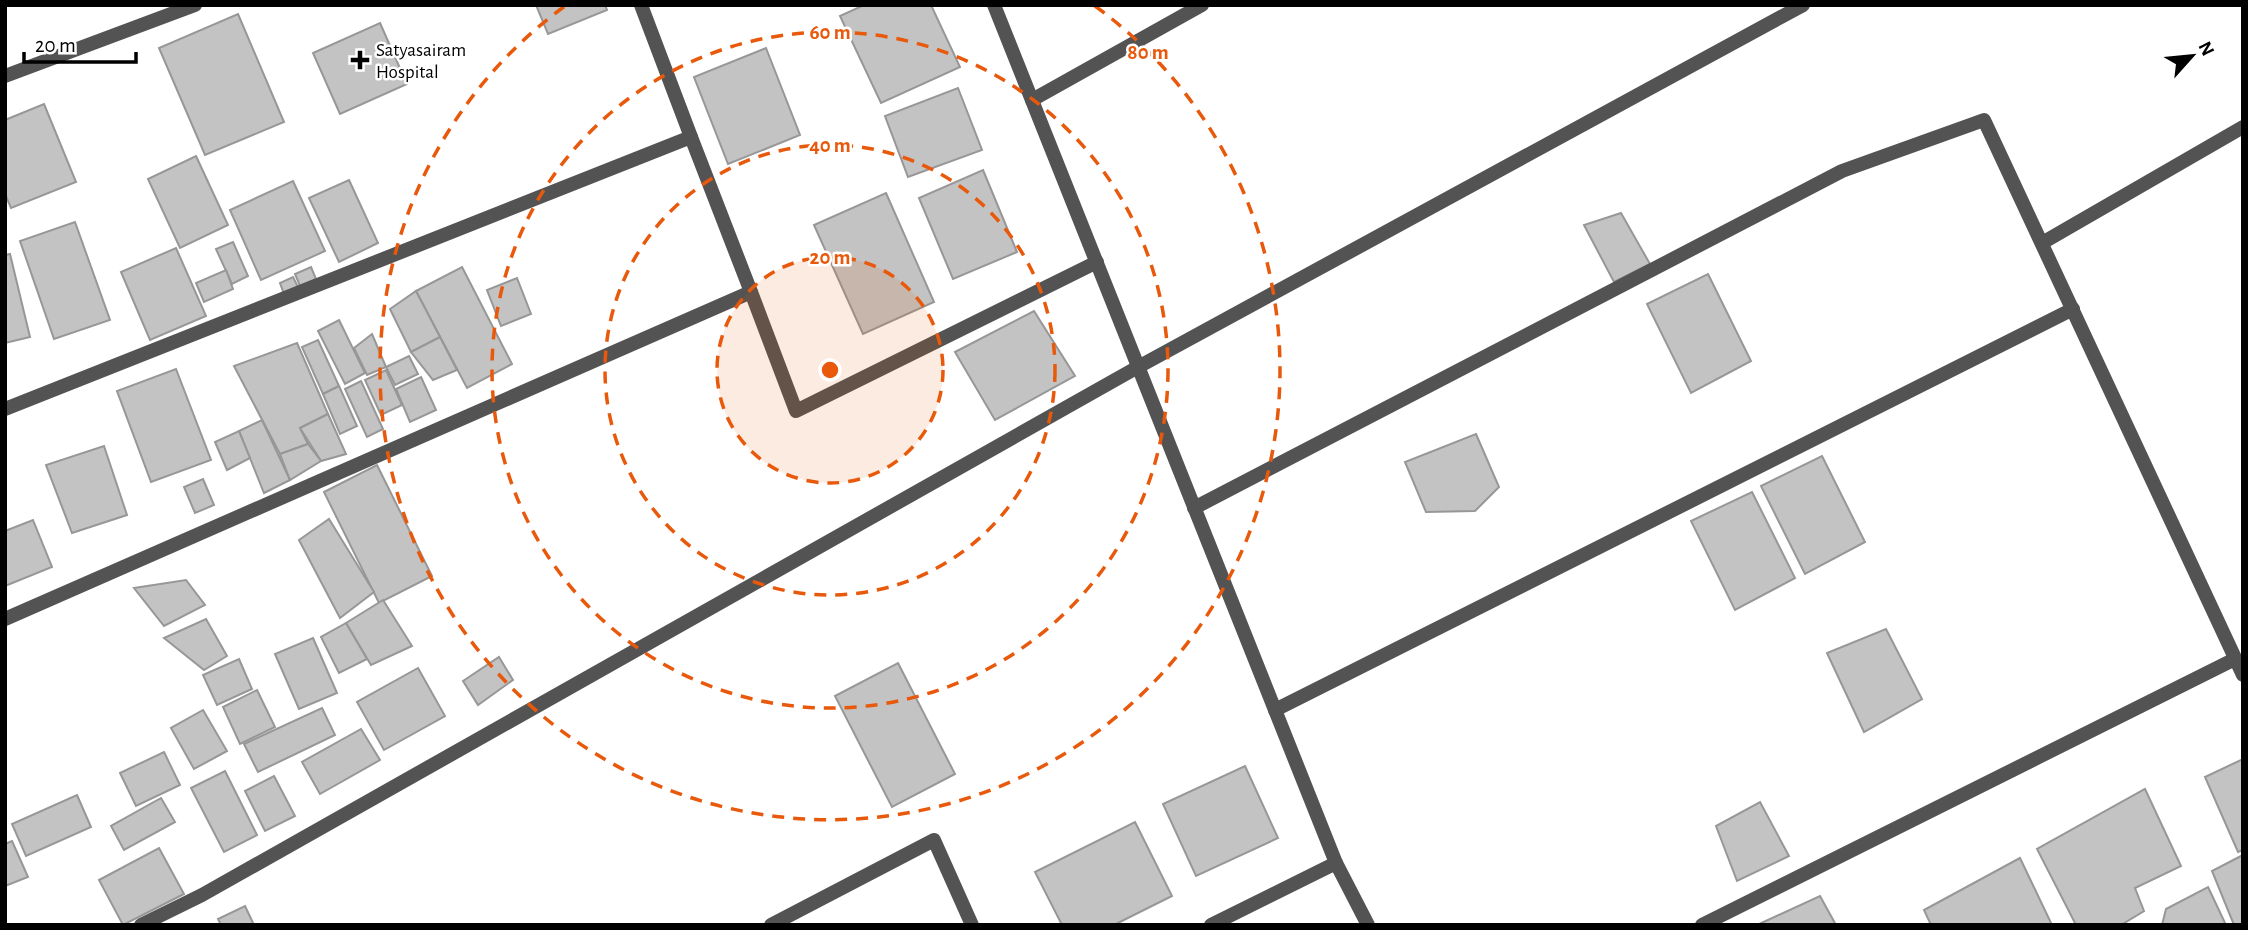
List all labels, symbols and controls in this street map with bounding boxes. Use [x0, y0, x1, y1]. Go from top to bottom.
scale bar [24, 21, 136, 65]
north arrow [2157, 21, 2227, 91]
text: 60 m [809, 22, 851, 43]
text: 20 m [35, 35, 76, 56]
text: N [2194, 39, 2217, 59]
place label: Satyasairam Hospital [376, 41, 466, 82]
text: 80 m [1127, 42, 1169, 63]
marker: Satyasairam Hospital [350, 50, 370, 70]
text: 40 m [809, 135, 851, 156]
text: 20 m [810, 247, 850, 268]
centre of rings [818, 358, 842, 382]

